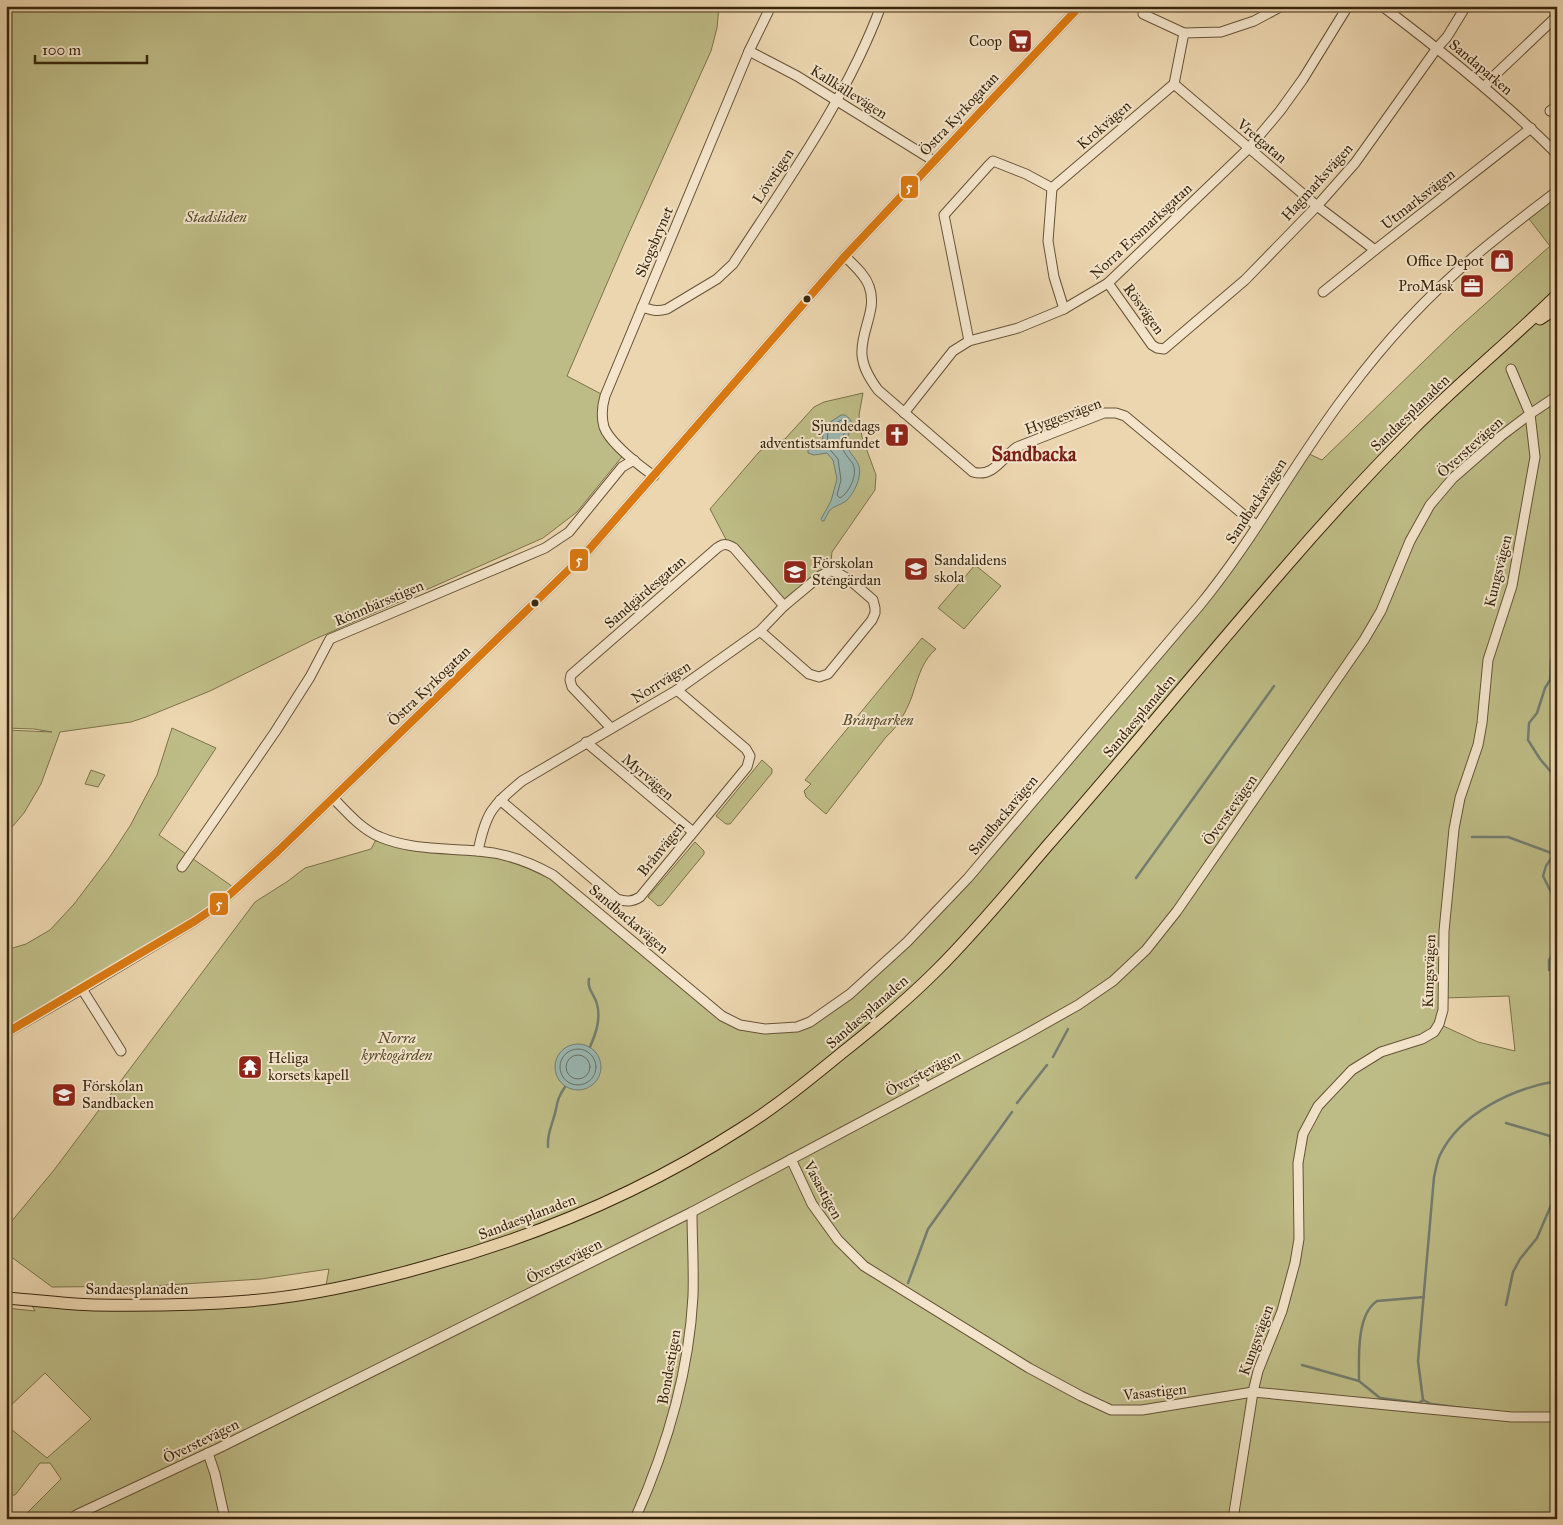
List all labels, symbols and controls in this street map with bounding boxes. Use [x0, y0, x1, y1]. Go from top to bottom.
supermarket icon: Coop [1007, 28, 1033, 54]
scale bar [35, 32, 148, 64]
place label: Coop [969, 32, 1002, 50]
street label: Sandaparken [1446, 35, 1516, 99]
text: 100 m [42, 41, 82, 59]
street label: Kallkällevägen [807, 61, 891, 123]
street label: Östra Kyrkogatan [915, 68, 1002, 159]
street label: Krokvägen [1073, 97, 1135, 153]
street label: Vretgatan [1233, 114, 1291, 167]
street label: Hagmarksvägen [1278, 140, 1356, 224]
street label: Lövstigen [749, 145, 797, 207]
street label: Utmarksvägen [1378, 165, 1458, 233]
line badge: 5 [900, 175, 919, 199]
text: 5 [906, 179, 913, 196]
street label: Norra Ersmarksgatan [1086, 179, 1196, 283]
street label: Skogsbrynet [631, 203, 677, 280]
park label: Stadsliden [184, 208, 247, 226]
shop icon: Office Depot [1489, 248, 1515, 274]
place label: Office Depot [1406, 252, 1485, 270]
office icon: ProMask [1459, 273, 1485, 299]
place label: ProMask [1398, 277, 1454, 295]
street label: Rösvägen [1120, 280, 1168, 338]
unlabelled marker [802, 294, 812, 304]
street label: Sandaesplanaden [1367, 371, 1453, 455]
street label: Hyggesvägen [1022, 394, 1104, 438]
street label: Överstevägen [1433, 412, 1507, 481]
place label: Sjundedags adventistsamfundet [760, 417, 881, 452]
church icon: Sjundedags adventistsamfundet [884, 422, 910, 448]
district label: Sandbacka [991, 442, 1077, 466]
street label: Sandbackavägen [1222, 455, 1290, 547]
street label: Kungsvägen [1480, 533, 1516, 609]
line badge: 5 [569, 548, 589, 572]
place label: Sandalidens skola [934, 551, 1006, 586]
text: 5 [576, 552, 583, 569]
street label: Sandgärdesgatan [601, 552, 689, 632]
place label: Förskolan Stengärdan [812, 554, 881, 589]
school or university icon: Sandalidens skola [903, 556, 929, 582]
school or university icon: Förskolan Stengärdan [782, 559, 808, 585]
street label: Rönnbärsstigen [332, 576, 426, 630]
unlabelled marker [530, 598, 540, 608]
street label: Östra Kyrkogatan [383, 641, 474, 730]
street label: Norrvägen [628, 657, 694, 707]
street label: Sandaesplanaden [1099, 671, 1179, 761]
park label: Brånparken [841, 711, 914, 730]
street label: Myrvägen [618, 750, 678, 804]
street label: Sandbackavägen [964, 771, 1042, 859]
street label: Överstevägen [1198, 771, 1261, 849]
street label: Brånvägen [634, 818, 688, 880]
street label: Sandbackavägen [585, 880, 673, 958]
line badge: 5 [209, 892, 229, 916]
text: 5 [216, 896, 223, 913]
street label: Kungsvägen [1419, 934, 1439, 1008]
street label: Sandaesplanaden [822, 971, 912, 1053]
park label: Norra kyrkogården [361, 1029, 433, 1064]
street label: Överstevägen [882, 1045, 963, 1100]
place label: Heliga korsets kapell [268, 1049, 350, 1084]
temple icon: Heliga korsets kapell [237, 1054, 263, 1080]
place label: Förskolan Sandbacken [82, 1077, 154, 1112]
school or university icon: Förskolan Sandbacken [51, 1082, 77, 1108]
street label: Vasastigen [799, 1157, 846, 1222]
street label: Sandaesplanaden [476, 1190, 578, 1244]
street label: Överstevägen [523, 1233, 605, 1288]
street label: Sandaesplanaden [86, 1280, 188, 1298]
street label: Kungsvägen [1235, 1302, 1277, 1378]
street label: Bondestigen [654, 1328, 684, 1406]
street label: Vasastigen [1121, 1380, 1188, 1404]
street label: Överstevägen [160, 1414, 242, 1467]

